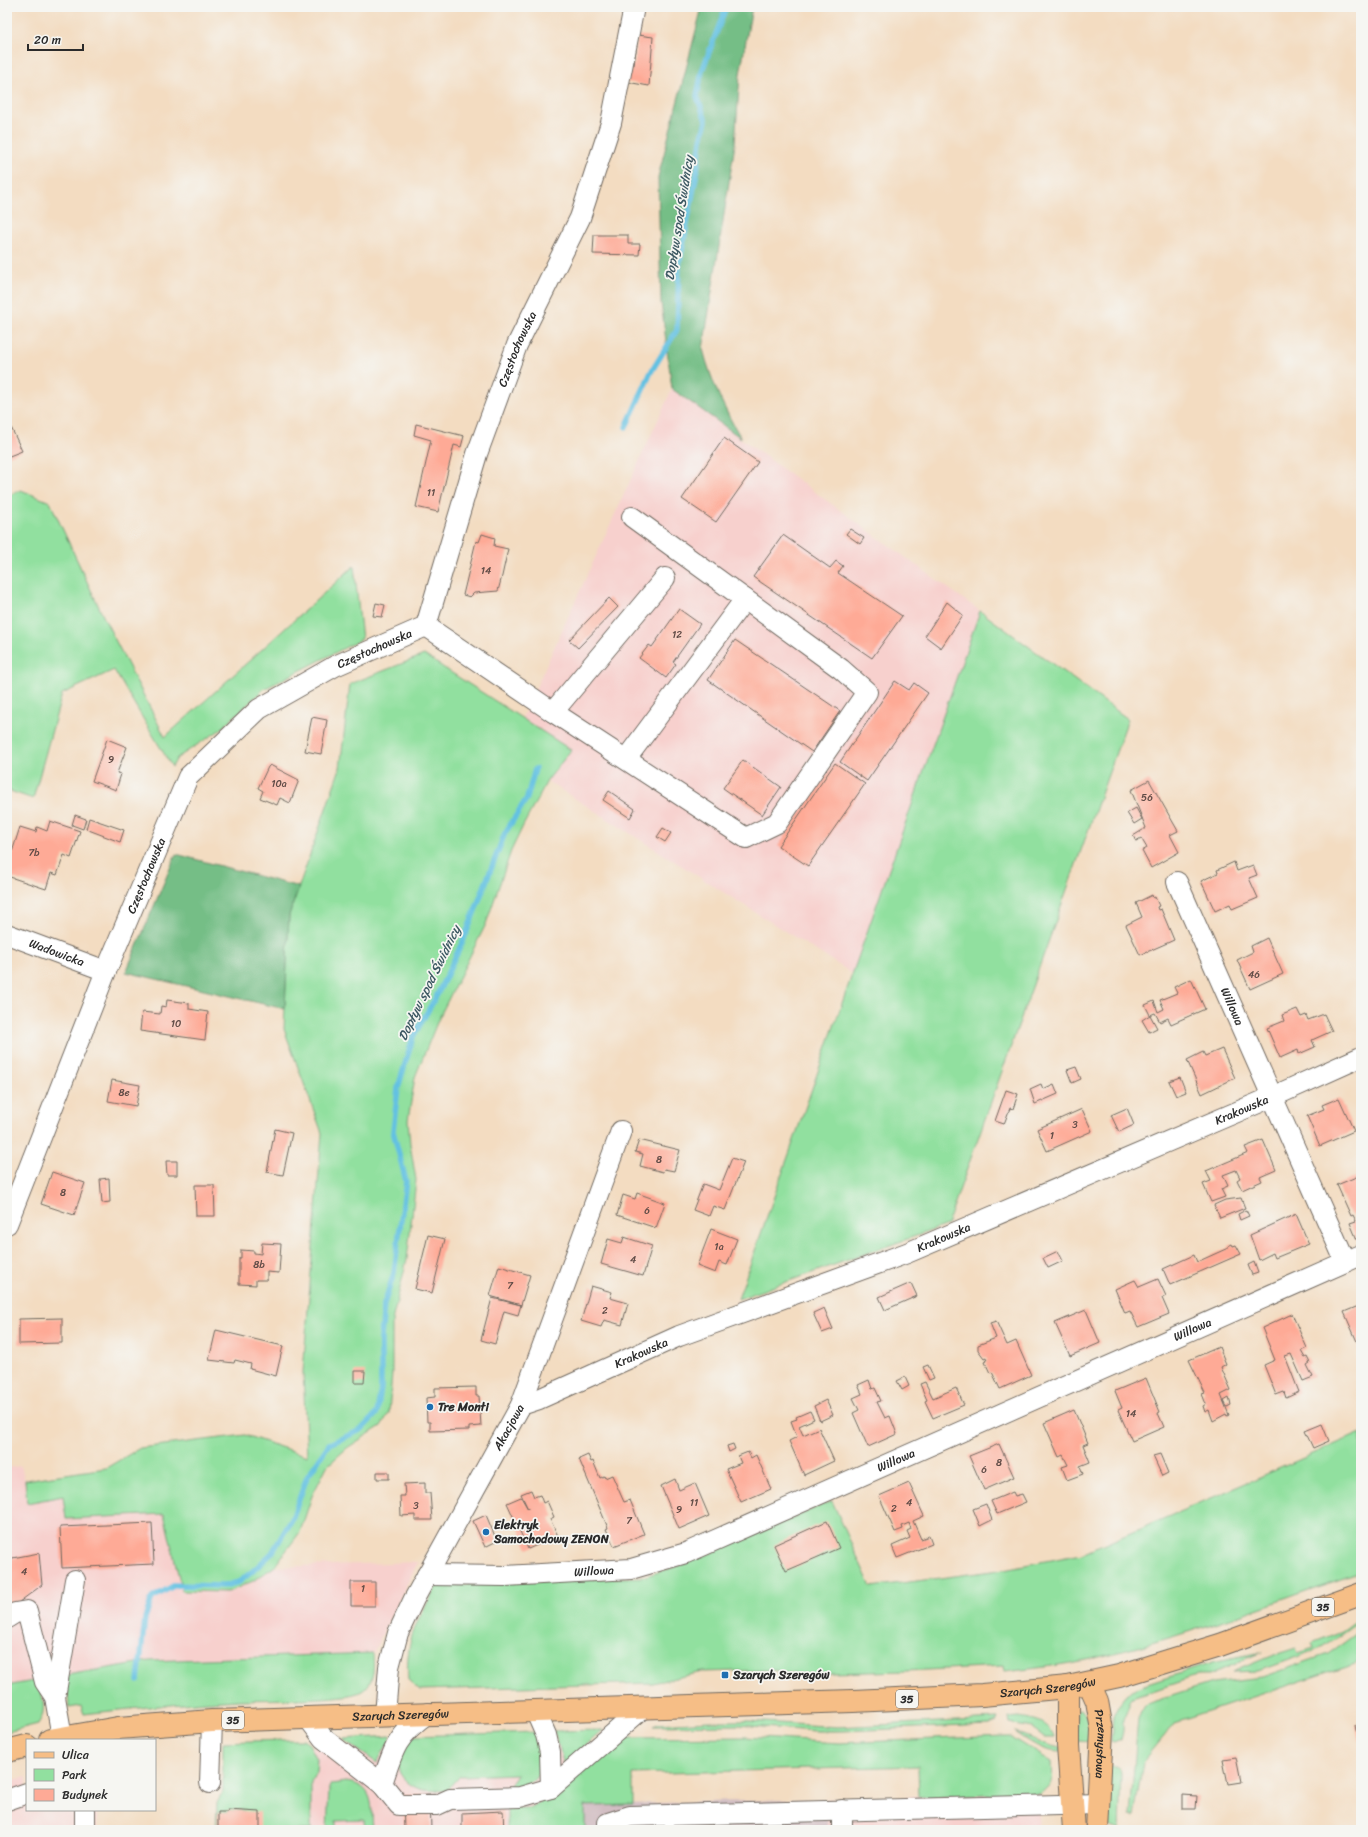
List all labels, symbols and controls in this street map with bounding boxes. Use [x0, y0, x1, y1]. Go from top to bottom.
scale bar [28, 26, 83, 52]
text: 20 m [34, 29, 61, 51]
water label: Dopływ spod Świdnicy [658, 152, 701, 282]
street label: Częstochowska [491, 307, 543, 390]
house number: 11 [427, 484, 435, 502]
house number: 14 [481, 562, 491, 580]
street label: Częstochowska [333, 622, 416, 675]
house number: 12 [672, 626, 682, 644]
house number: 9 [108, 751, 114, 769]
house number: 10a [271, 775, 287, 793]
house number: 56 [1141, 789, 1153, 807]
street label: Częstochowska [120, 834, 172, 917]
house number: 7b [28, 844, 40, 862]
water label: Dopływ spod Świdnicy [391, 919, 468, 1045]
street label: Wadowicka [26, 932, 88, 973]
house number: 46 [1248, 966, 1260, 984]
street label: Willowa [1214, 984, 1250, 1029]
house number: 10 [171, 1015, 181, 1033]
house number: 8e [118, 1084, 130, 1102]
street label: Krakowska [1211, 1089, 1272, 1131]
house number: 3 [1072, 1116, 1078, 1134]
house number: 1 [1050, 1127, 1054, 1145]
house number: 8 [656, 1151, 662, 1169]
house number: 8 [60, 1184, 66, 1202]
house number: 6 [644, 1202, 650, 1220]
street label: Krakowska [913, 1216, 974, 1259]
house number: 1a [714, 1238, 724, 1256]
house number: 4 [630, 1251, 636, 1269]
house number: 8b [253, 1256, 265, 1274]
house number: 7 [507, 1277, 514, 1295]
house number: 2 [602, 1302, 608, 1320]
street label: Willowa [1170, 1311, 1215, 1348]
street label: Krakowska [611, 1331, 672, 1375]
place label: Tre Monti [438, 1396, 489, 1418]
street label: Akacjowa [486, 1400, 530, 1455]
marker: Tre Monti [425, 1402, 435, 1412]
house number: 14 [1126, 1405, 1136, 1423]
street label: Willowa [873, 1442, 919, 1478]
house number: 8 [996, 1454, 1002, 1472]
house number: 6 [981, 1461, 987, 1479]
house number: 11 [690, 1494, 698, 1512]
house number: 4 [906, 1494, 912, 1512]
house number: 3 [413, 1497, 419, 1515]
house number: 2 [891, 1500, 897, 1518]
house number: 9 [676, 1501, 682, 1519]
house number: 7 [626, 1512, 633, 1530]
place label: Elektryk Samochodowy ZENON [493, 1514, 609, 1550]
marker: Elektryk Samochodowy ZENON [481, 1527, 491, 1537]
street label: Willowa [573, 1559, 614, 1583]
house number: 4 [21, 1563, 27, 1581]
house number: 1 [361, 1580, 365, 1598]
road number: 35 [1312, 1598, 1334, 1616]
place label: Szarych Szeregów [732, 1664, 830, 1686]
marker: Szarych Szeregów [720, 1670, 730, 1680]
street label: Szarych Szeregów [999, 1670, 1099, 1704]
road number: 35 [896, 1690, 918, 1708]
street label: Szarych Szeregów [352, 1703, 450, 1728]
street label: Przemysłowa [1088, 1708, 1113, 1779]
road number: 35 [222, 1711, 244, 1729]
legend [26, 1739, 156, 1811]
text: Ulica [62, 1744, 90, 1766]
text: Park [62, 1764, 87, 1786]
text: Budynek [62, 1784, 108, 1806]

